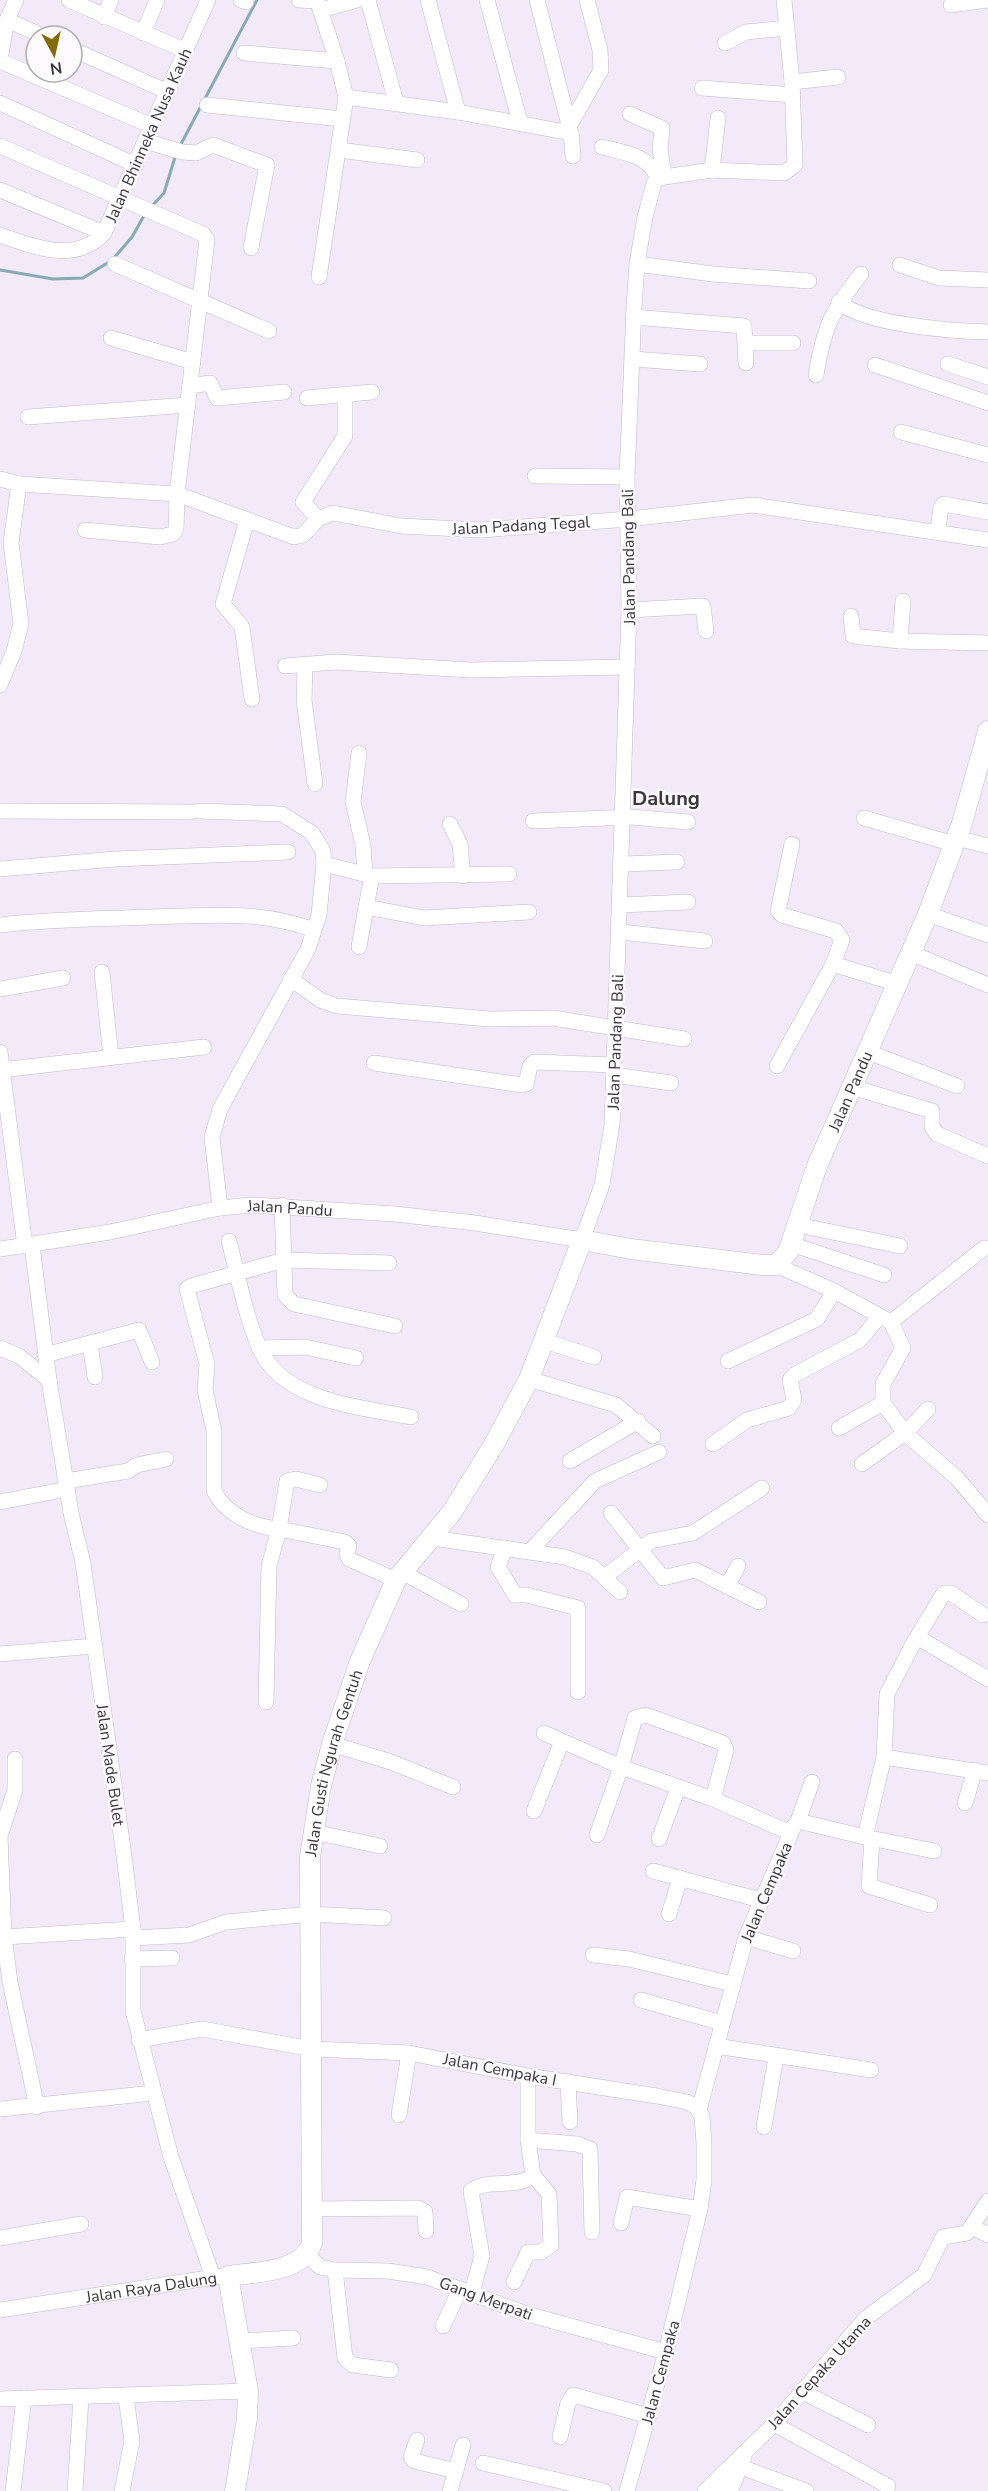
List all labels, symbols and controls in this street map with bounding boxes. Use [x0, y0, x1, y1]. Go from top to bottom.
north arrow [24, 24, 84, 84]
street label: Jalan Bhinneka Nusa Kauh [100, 45, 197, 227]
text: N [48, 56, 63, 80]
street label: Jalan Pandang Bali [617, 489, 641, 626]
street label: Jalan Padang Tegal [450, 511, 591, 541]
district label: Dalung [632, 785, 700, 812]
street label: Jalan Pandang Bali [603, 974, 629, 1111]
street label: Jalan Pandu [823, 1048, 878, 1136]
street label: Jalan Pandu [245, 1195, 333, 1222]
street label: Jalan Gusti Ngurah Gentuh [300, 1667, 368, 1859]
street label: Jalan Made Bulet [90, 1702, 129, 1828]
street label: Jalan Cempaka [736, 1839, 798, 1947]
street label: Jalan Cempaka I [440, 2048, 558, 2092]
street label: Jalan Raya Dalung [83, 2267, 219, 2309]
street label: Gang Merpati [436, 2272, 535, 2326]
street label: Jalan Cepaka Utama [762, 2311, 876, 2435]
street label: Jalan Cempaka [636, 2318, 685, 2428]

